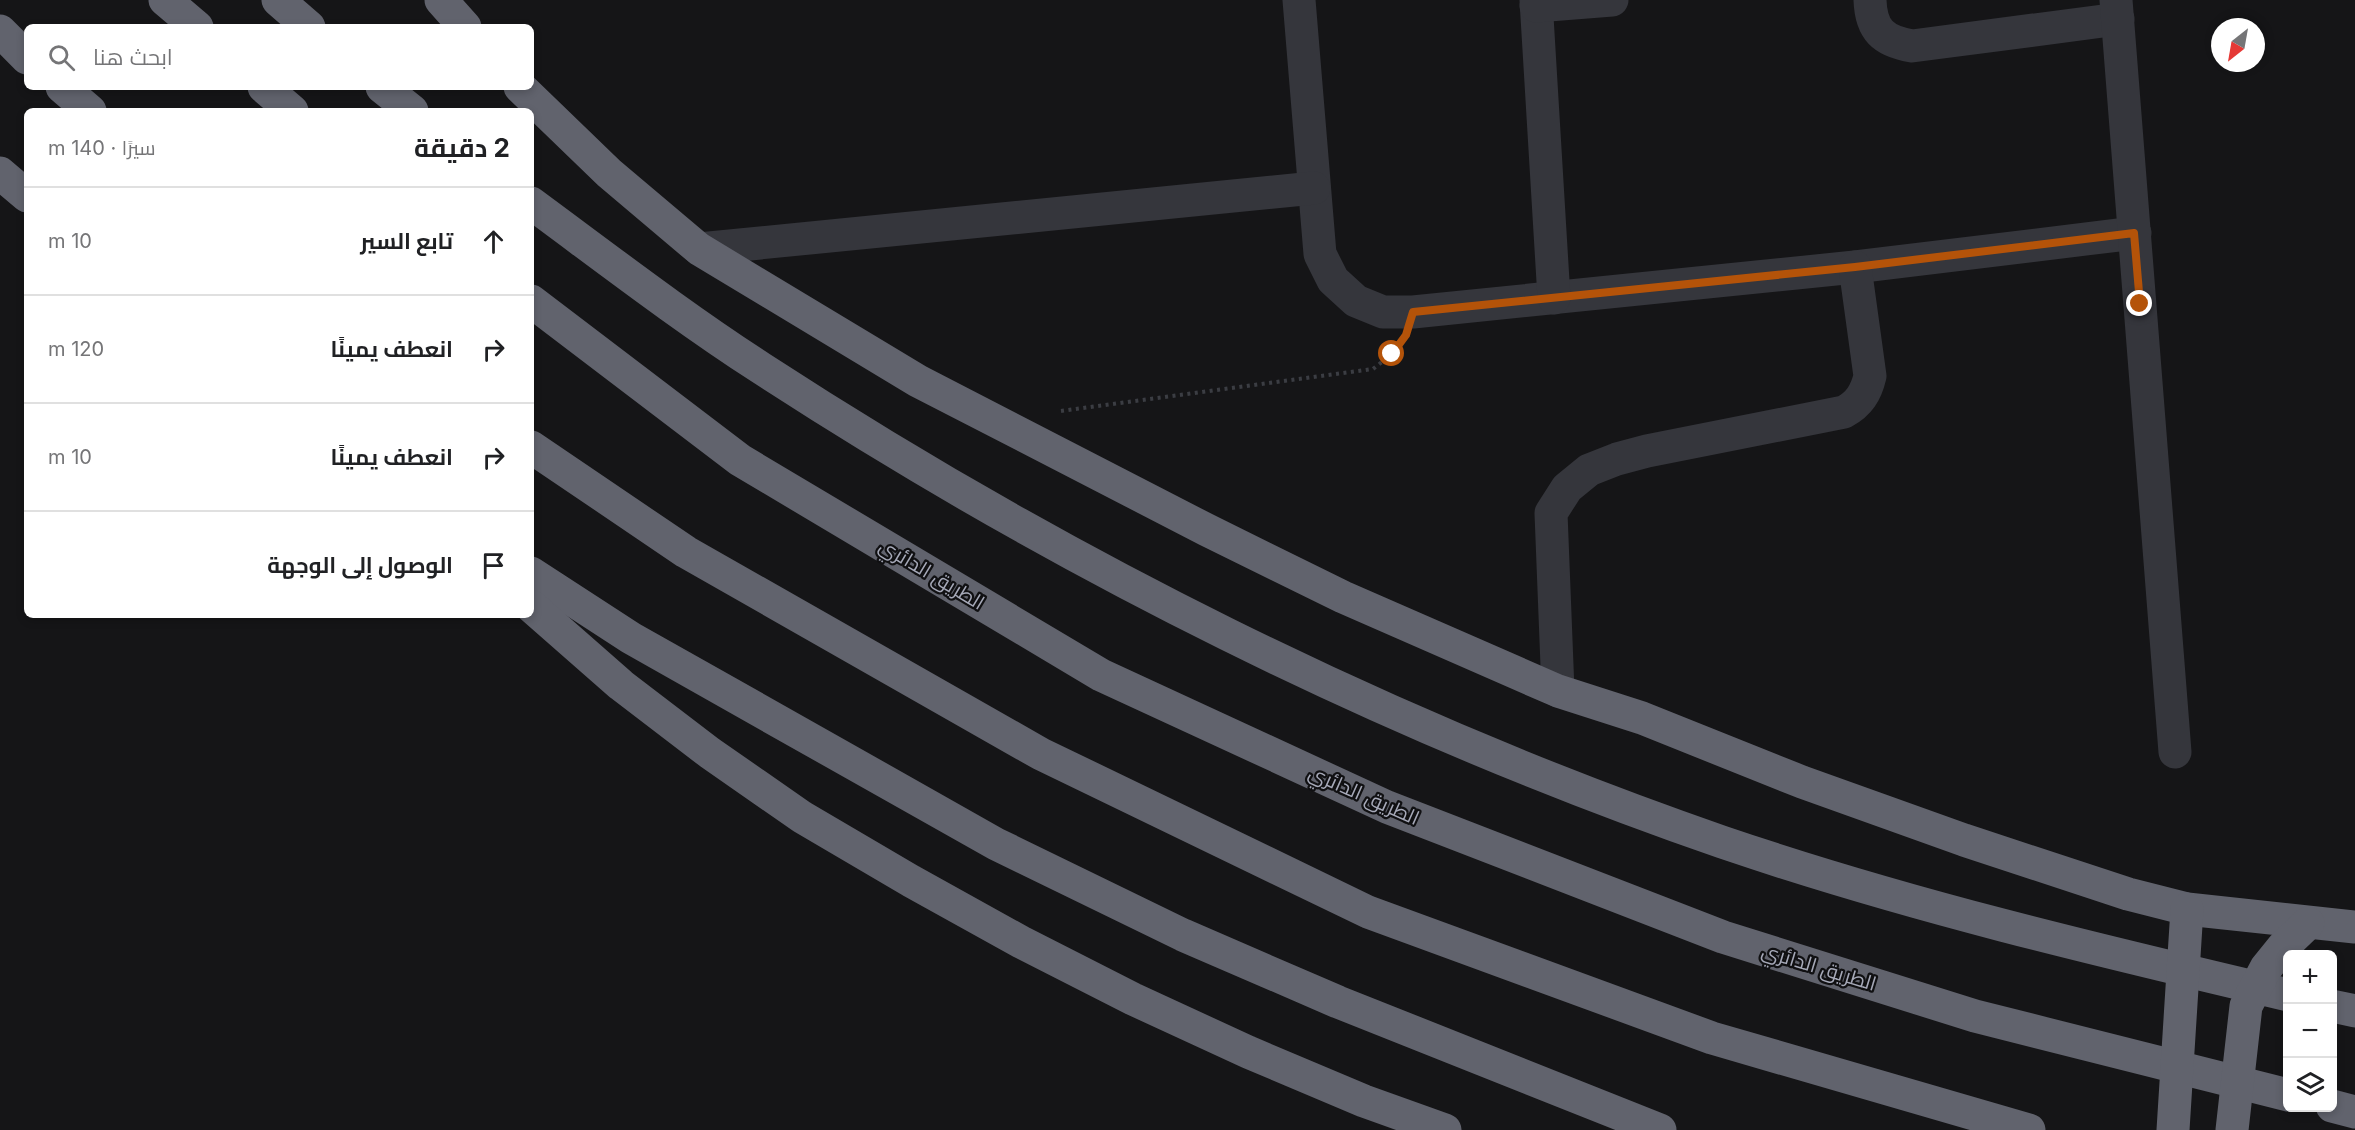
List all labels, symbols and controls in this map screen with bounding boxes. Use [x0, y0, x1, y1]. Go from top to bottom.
north arrow [2211, 18, 2265, 72]
search box [24, 24, 534, 90]
icon: search [45, 41, 78, 74]
text: ابحث هنا [93, 44, 173, 70]
text: 2 دقيقة [414, 132, 510, 163]
text: سيرًا · 140 m [48, 136, 156, 160]
icon: ahead [477, 225, 510, 258]
text: تابع السير [360, 228, 453, 254]
text: 10 m [48, 229, 92, 253]
route end [2126, 290, 2152, 316]
icon: right [477, 333, 510, 366]
text: انعطف يمينًا [331, 336, 453, 362]
text: 120 m [48, 337, 104, 361]
route start [1378, 340, 1404, 366]
icon: right [477, 441, 510, 474]
text: انعطف يمينًا [331, 444, 453, 470]
text: 10 m [48, 445, 92, 469]
street label: الطريق الدائري [873, 533, 989, 618]
icon: arrive [477, 549, 510, 582]
text: الوصول إلى الوجهة [267, 552, 453, 578]
street label: الطريق الدائري [1303, 760, 1423, 834]
street label: الطريق الدائري [1758, 938, 1879, 1000]
map controls [2283, 950, 2337, 1112]
button: + [2283, 950, 2337, 1004]
button: − [2283, 1004, 2337, 1058]
button: layers [2283, 1058, 2337, 1112]

